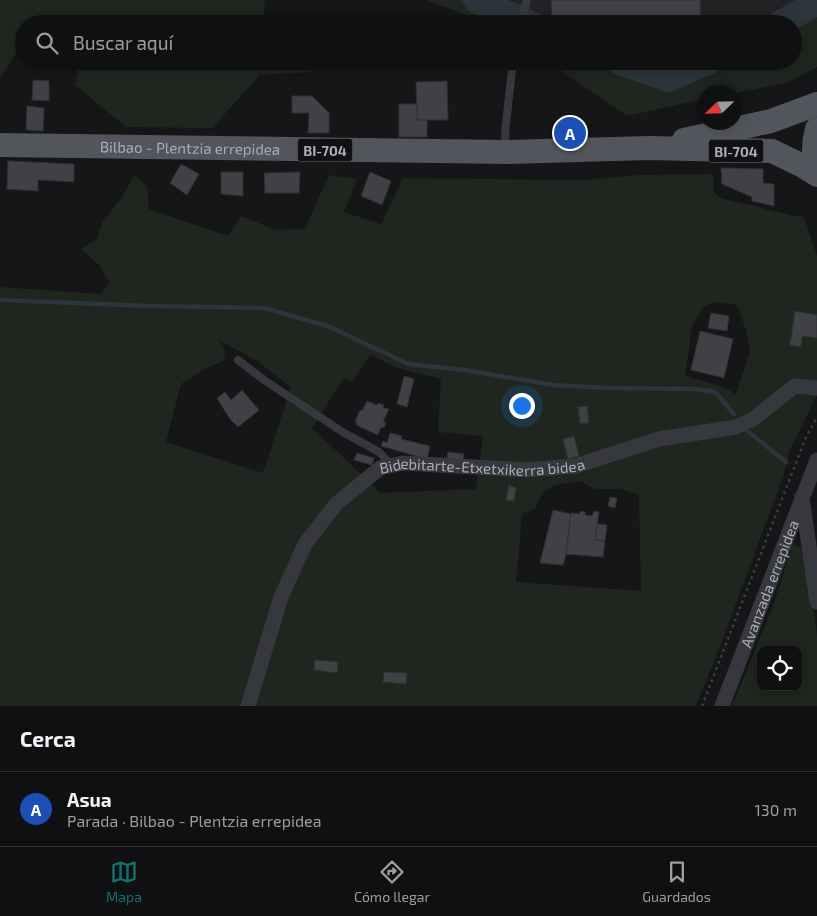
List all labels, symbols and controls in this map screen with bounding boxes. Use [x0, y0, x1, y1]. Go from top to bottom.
search box [15, 15, 802, 70]
icon: search [33, 29, 61, 57]
text: Buscar aquí [73, 31, 173, 54]
north arrow [697, 85, 742, 130]
pin: A [554, 114, 586, 152]
street label: Bilbao - Plentzia errepidea [100, 137, 280, 158]
road number: BI-704 [298, 138, 352, 162]
road number: BI-704 [708, 140, 764, 162]
your location [509, 393, 535, 419]
street label: Bidebitarte-Etxetxikerra bidea [377, 454, 587, 479]
street label: Avanzada errepidea [736, 517, 802, 650]
map controls [757, 646, 802, 691]
button: locate [757, 646, 802, 691]
text: Cerca [20, 726, 76, 751]
text: Asua [67, 788, 112, 811]
text: A [31, 800, 41, 819]
text: 130 m [755, 800, 797, 819]
text: Parada · Bilbao - Plentzia errepidea [67, 811, 321, 830]
tab: Mapa [106, 858, 142, 905]
tab: Cómo llegar [354, 858, 430, 905]
tab: Guardados [642, 858, 711, 905]

